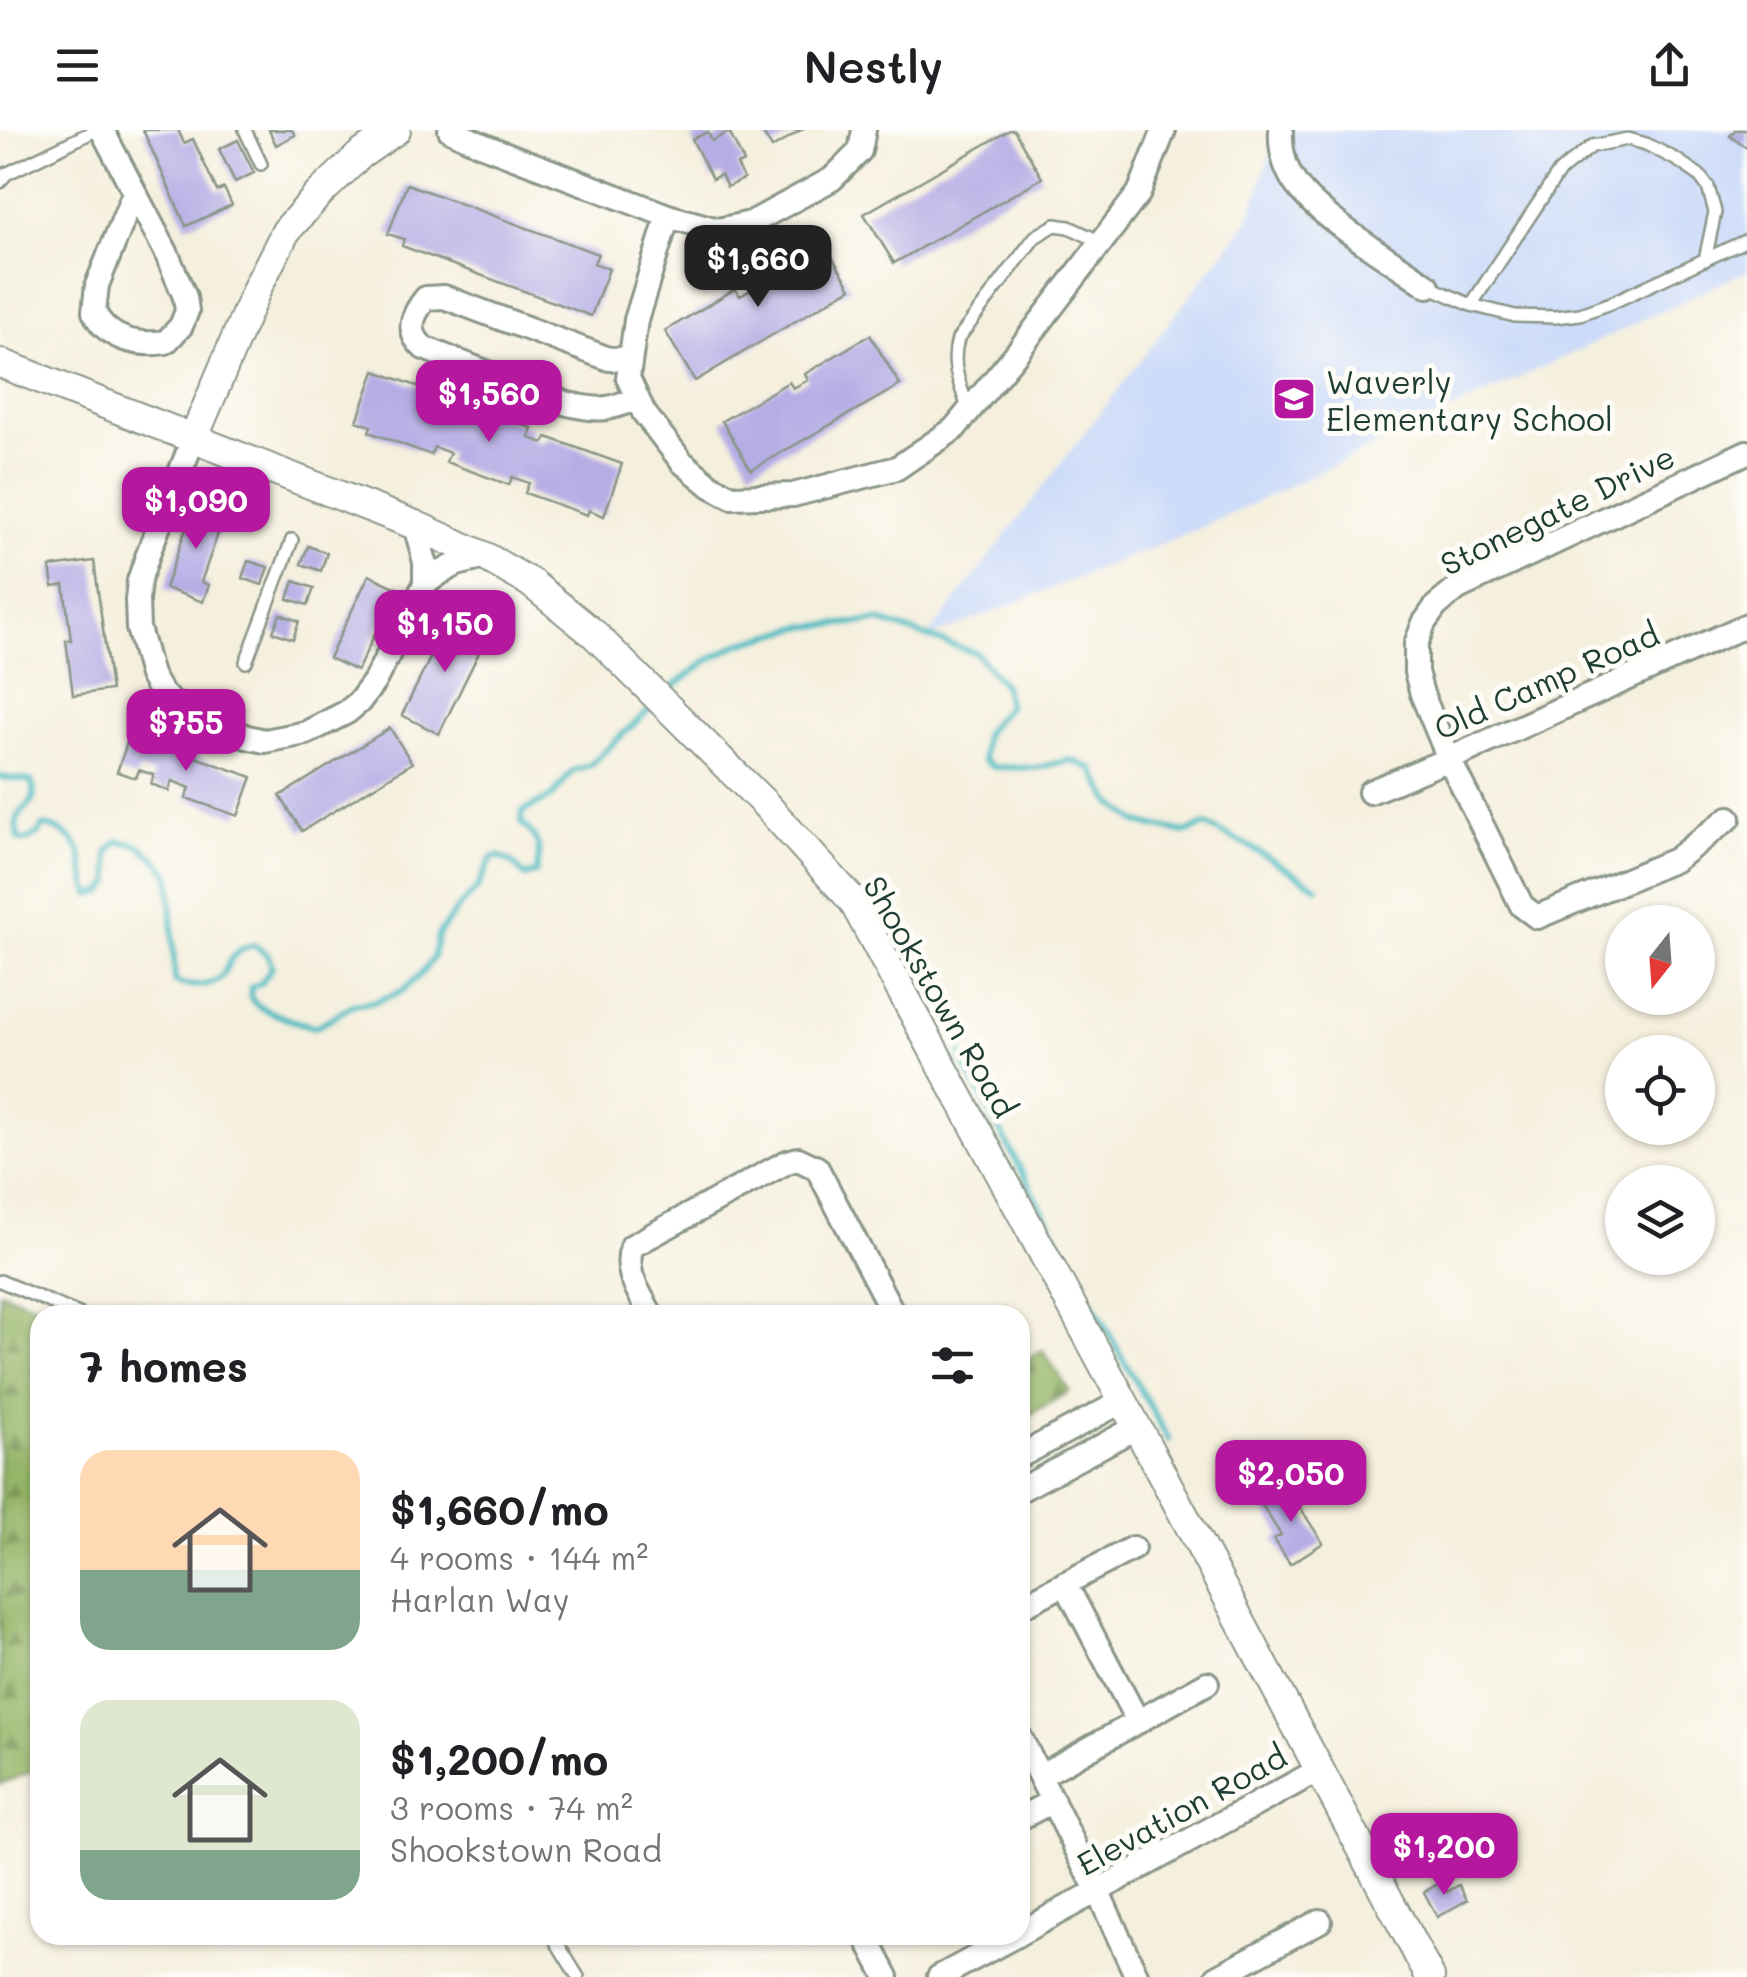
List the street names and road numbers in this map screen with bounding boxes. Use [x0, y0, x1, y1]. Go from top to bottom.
street label: Stonegate Drive [1433, 434, 1681, 584]
street label: Old Camp Road [1427, 612, 1665, 748]
street label: Shookstown Road [855, 868, 1027, 1124]
street label: Elevation Road [1069, 1734, 1293, 1884]

